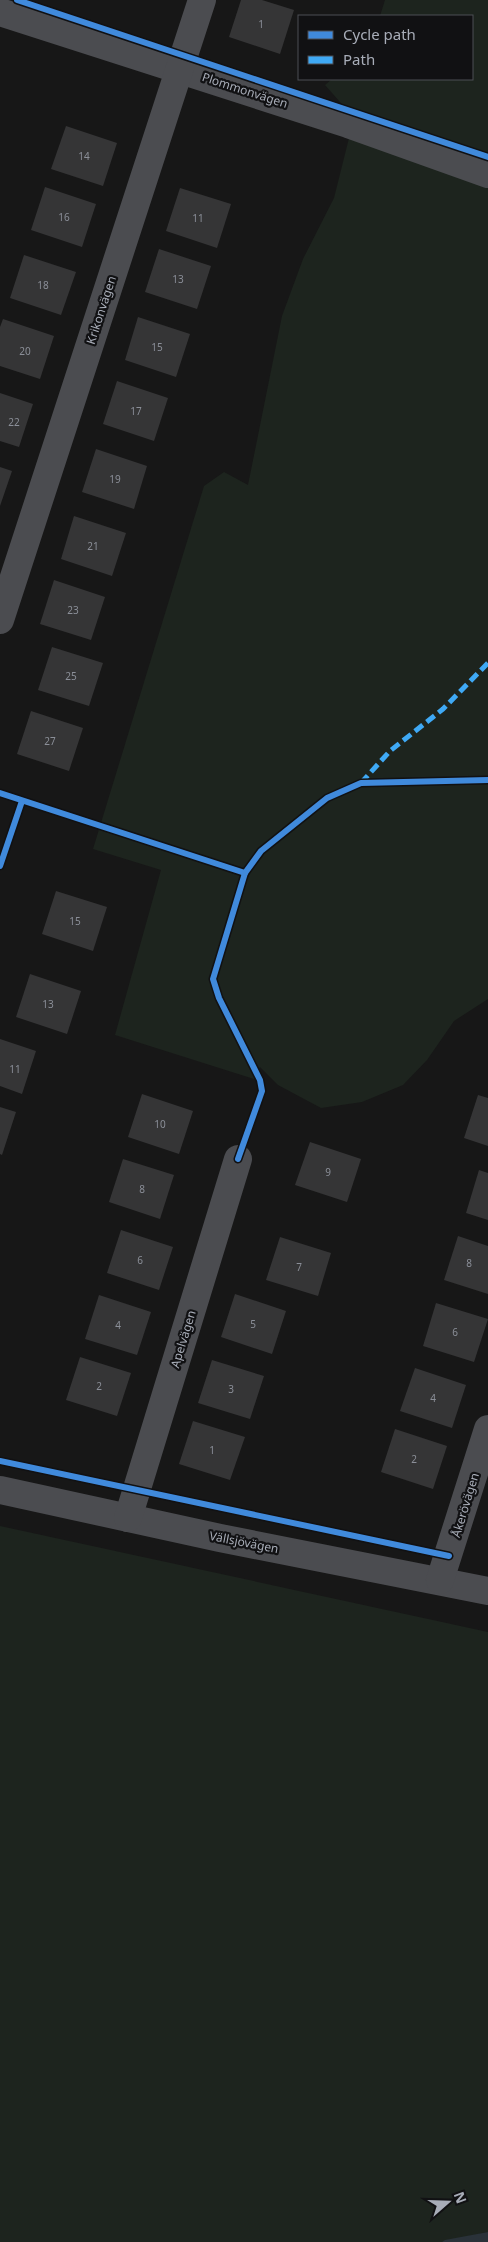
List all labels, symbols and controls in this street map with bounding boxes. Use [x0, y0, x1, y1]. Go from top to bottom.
legend [298, 15, 473, 80]
house number: 1 [258, 17, 264, 31]
text: Cycle path [343, 24, 416, 44]
text: Path [343, 49, 375, 69]
street label: Plommonvägen [200, 68, 290, 112]
house number: 14 [78, 149, 90, 163]
house number: 16 [58, 210, 70, 224]
house number: 11 [192, 211, 204, 225]
house number: 13 [172, 272, 184, 286]
street label: Krikonvägen [82, 274, 120, 346]
house number: 18 [37, 278, 49, 292]
house number: 15 [151, 340, 163, 354]
house number: 20 [19, 344, 31, 358]
house number: 17 [130, 404, 142, 418]
house number: 22 [8, 415, 20, 429]
house number: 19 [109, 472, 121, 486]
house number: 21 [87, 539, 99, 553]
house number: 23 [67, 603, 79, 617]
house number: 25 [65, 669, 77, 683]
house number: 27 [44, 734, 56, 748]
house number: 15 [69, 914, 81, 928]
house number: 13 [42, 997, 54, 1011]
house number: 11 [9, 1062, 21, 1076]
house number: 10 [154, 1117, 166, 1131]
house number: 9 [325, 1165, 331, 1179]
house number: 8 [139, 1182, 145, 1196]
house number: 6 [137, 1253, 143, 1267]
house number: 8 [466, 1256, 472, 1270]
house number: 7 [296, 1260, 302, 1274]
street label: Apelvägen [166, 1308, 200, 1370]
house number: 5 [250, 1317, 256, 1331]
house number: 4 [115, 1318, 121, 1332]
house number: 6 [452, 1325, 458, 1339]
house number: 2 [96, 1379, 102, 1393]
house number: 3 [228, 1382, 234, 1396]
house number: 4 [430, 1391, 436, 1405]
house number: 1 [209, 1443, 215, 1457]
house number: 2 [411, 1452, 417, 1466]
street label: Åkerövägen [447, 1470, 483, 1540]
street label: Vällsjövägen [208, 1527, 280, 1557]
north arrow [423, 2177, 473, 2227]
text: N [450, 2189, 472, 2206]

